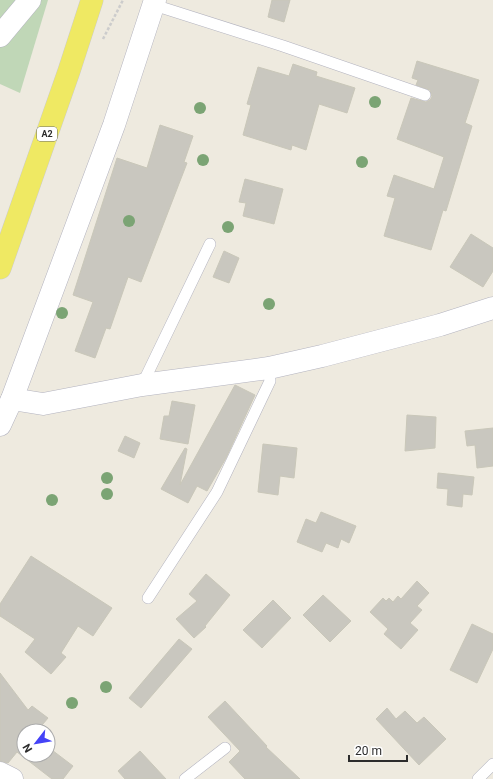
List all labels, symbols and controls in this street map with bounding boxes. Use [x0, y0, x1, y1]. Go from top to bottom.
road number: A2 [37, 127, 57, 141]
north arrow [16, 723, 56, 763]
scale bar [349, 737, 407, 763]
text: N [20, 741, 35, 755]
text: 20 m [355, 744, 382, 758]

